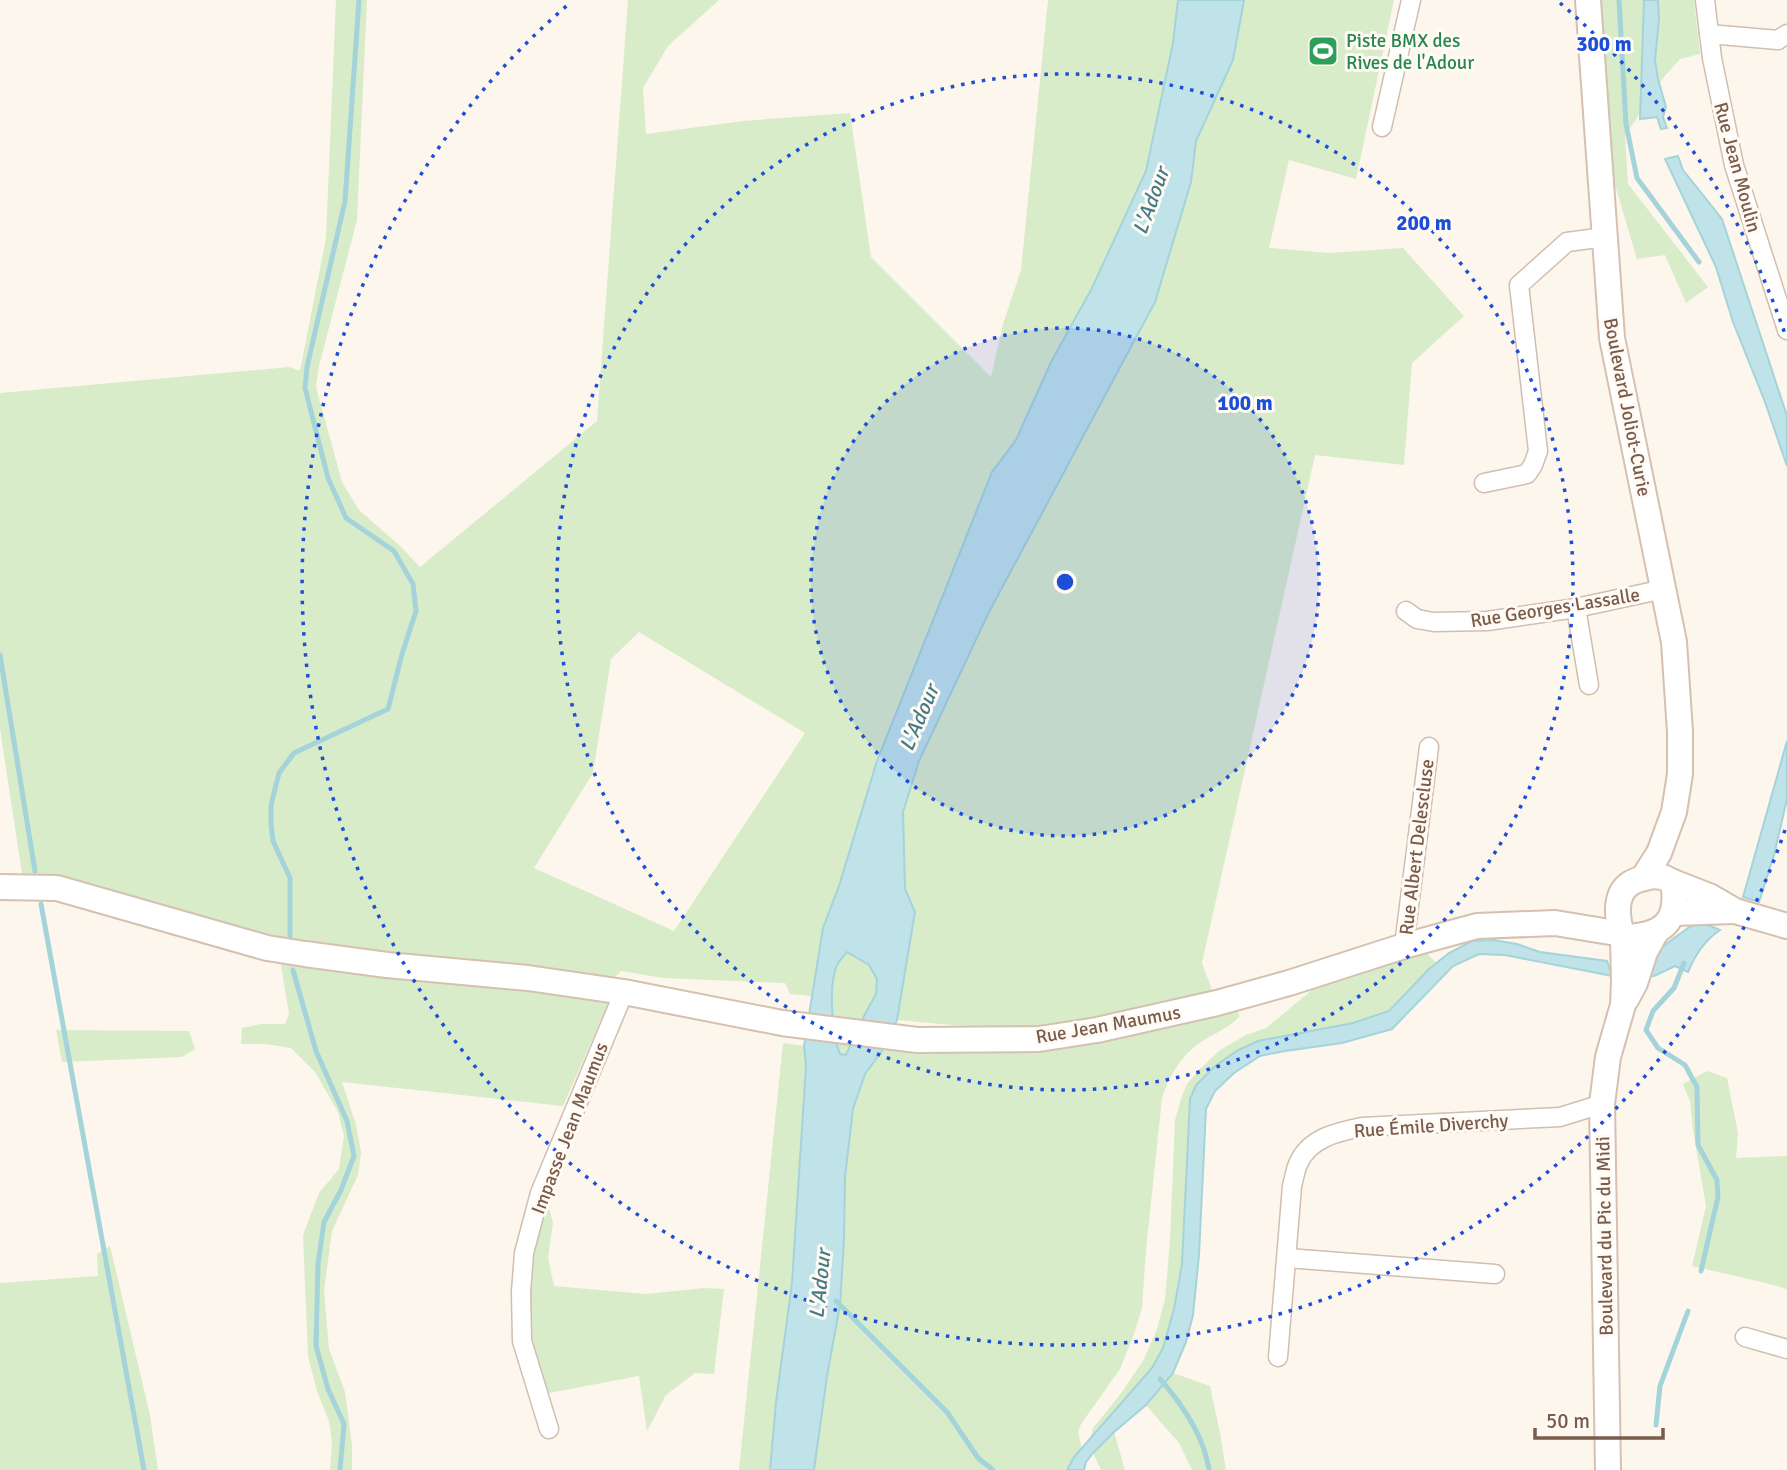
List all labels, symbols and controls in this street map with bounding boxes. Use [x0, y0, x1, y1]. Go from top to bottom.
place label: Piste BMX des Rives de l'Adour [1346, 29, 1474, 75]
text: 300 m [1576, 31, 1632, 57]
sports icon: Piste BMX des Rives de l'Adour [1306, 34, 1340, 68]
street label: Rue Jean Moulin [1708, 100, 1766, 235]
water label: L'Adour [1127, 161, 1176, 238]
text: 200 m [1396, 210, 1452, 236]
street label: Boulevard Joliot-Curie [1598, 316, 1656, 499]
text: 100 m [1217, 390, 1273, 416]
centre of rings [1053, 570, 1077, 594]
street label: Rue Georges Lassalle [1469, 583, 1642, 633]
water label: L'Adour [894, 678, 946, 755]
street label: Rue Albert Delescluse [1394, 758, 1440, 937]
street label: Rue Jean Maumus [1034, 1000, 1182, 1050]
street label: Impasse Jean Maumus [526, 1039, 614, 1218]
street label: Rue Émile Diverchy [1353, 1109, 1509, 1143]
street label: Boulevard du Pic du Midi [1591, 1136, 1619, 1336]
water label: L'Adour [803, 1245, 837, 1320]
scale bar [1535, 1396, 1663, 1440]
text: 50 m [1546, 1408, 1590, 1434]

